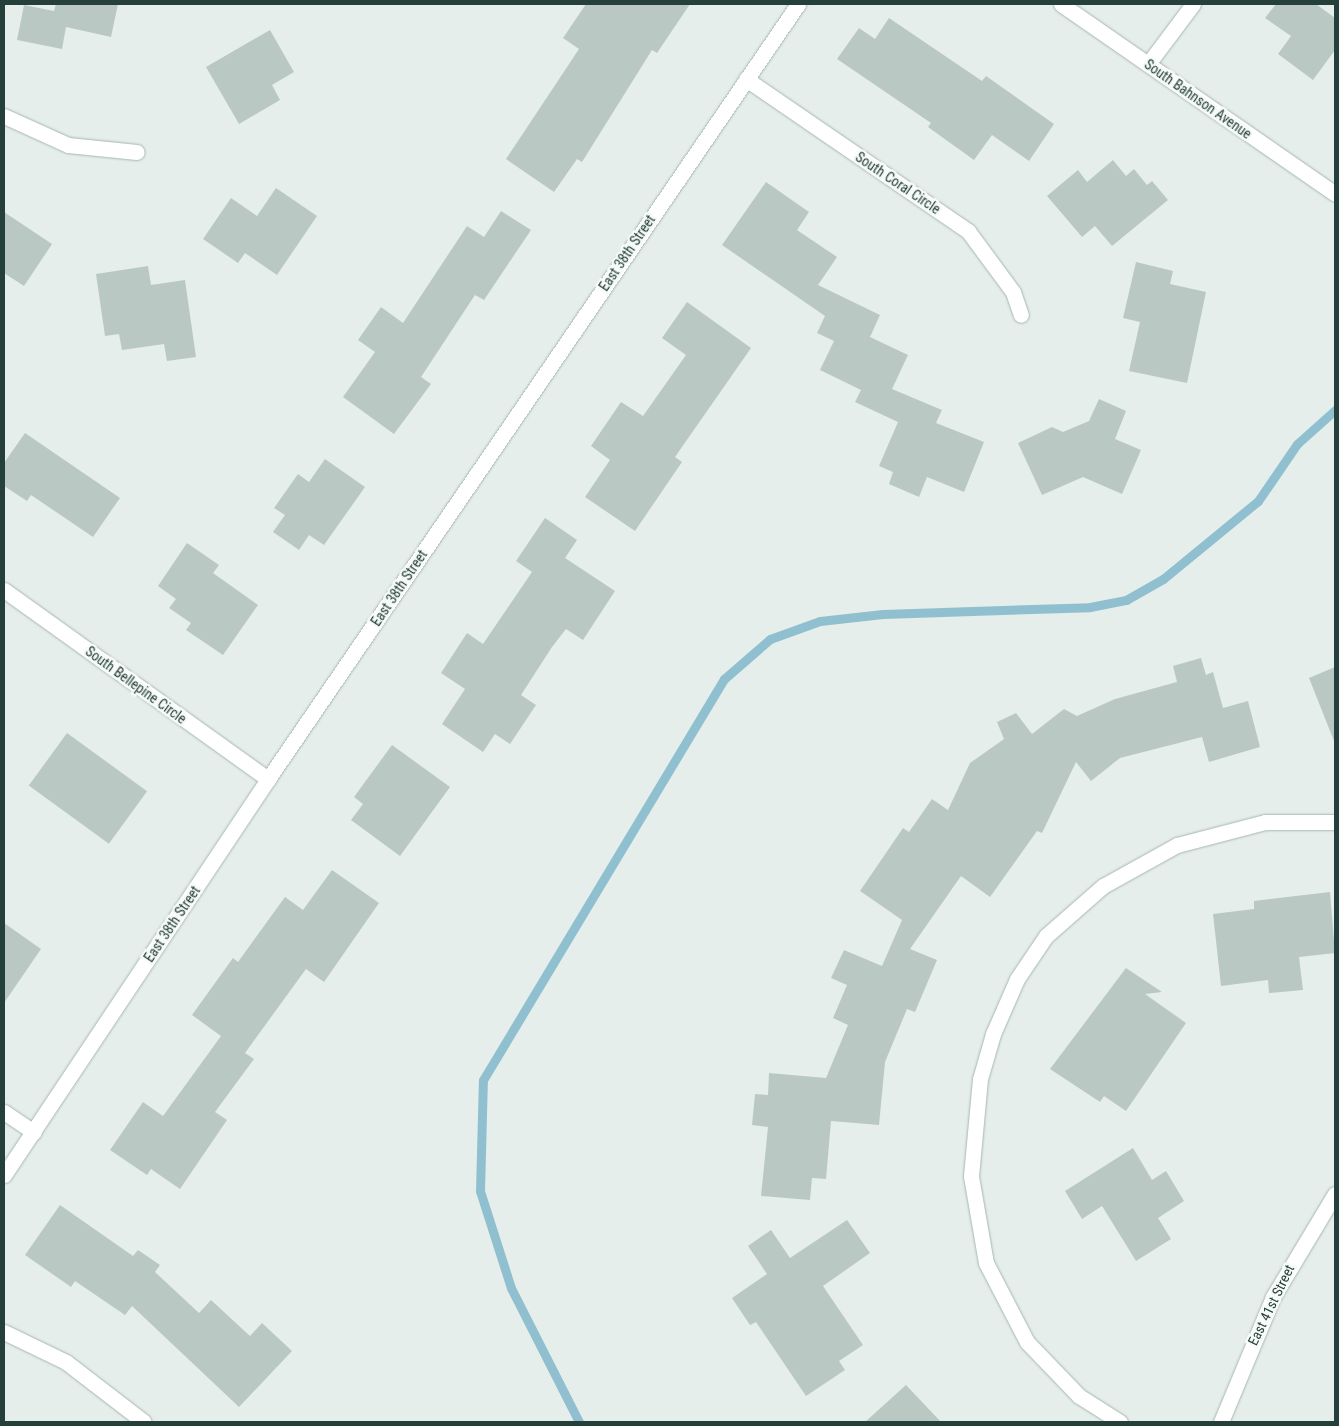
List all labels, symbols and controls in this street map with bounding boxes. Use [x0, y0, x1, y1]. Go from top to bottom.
street label: South Bahnson Avenue [1141, 56, 1255, 142]
street label: South Coral Circle [852, 148, 944, 218]
street label: East 38th Street [595, 212, 659, 294]
street label: East 38th Street [367, 547, 431, 629]
street label: South Bellepine Circle [82, 643, 190, 727]
street label: East 38th Street [140, 883, 204, 965]
street label: East 41st Street [1244, 1262, 1298, 1348]

